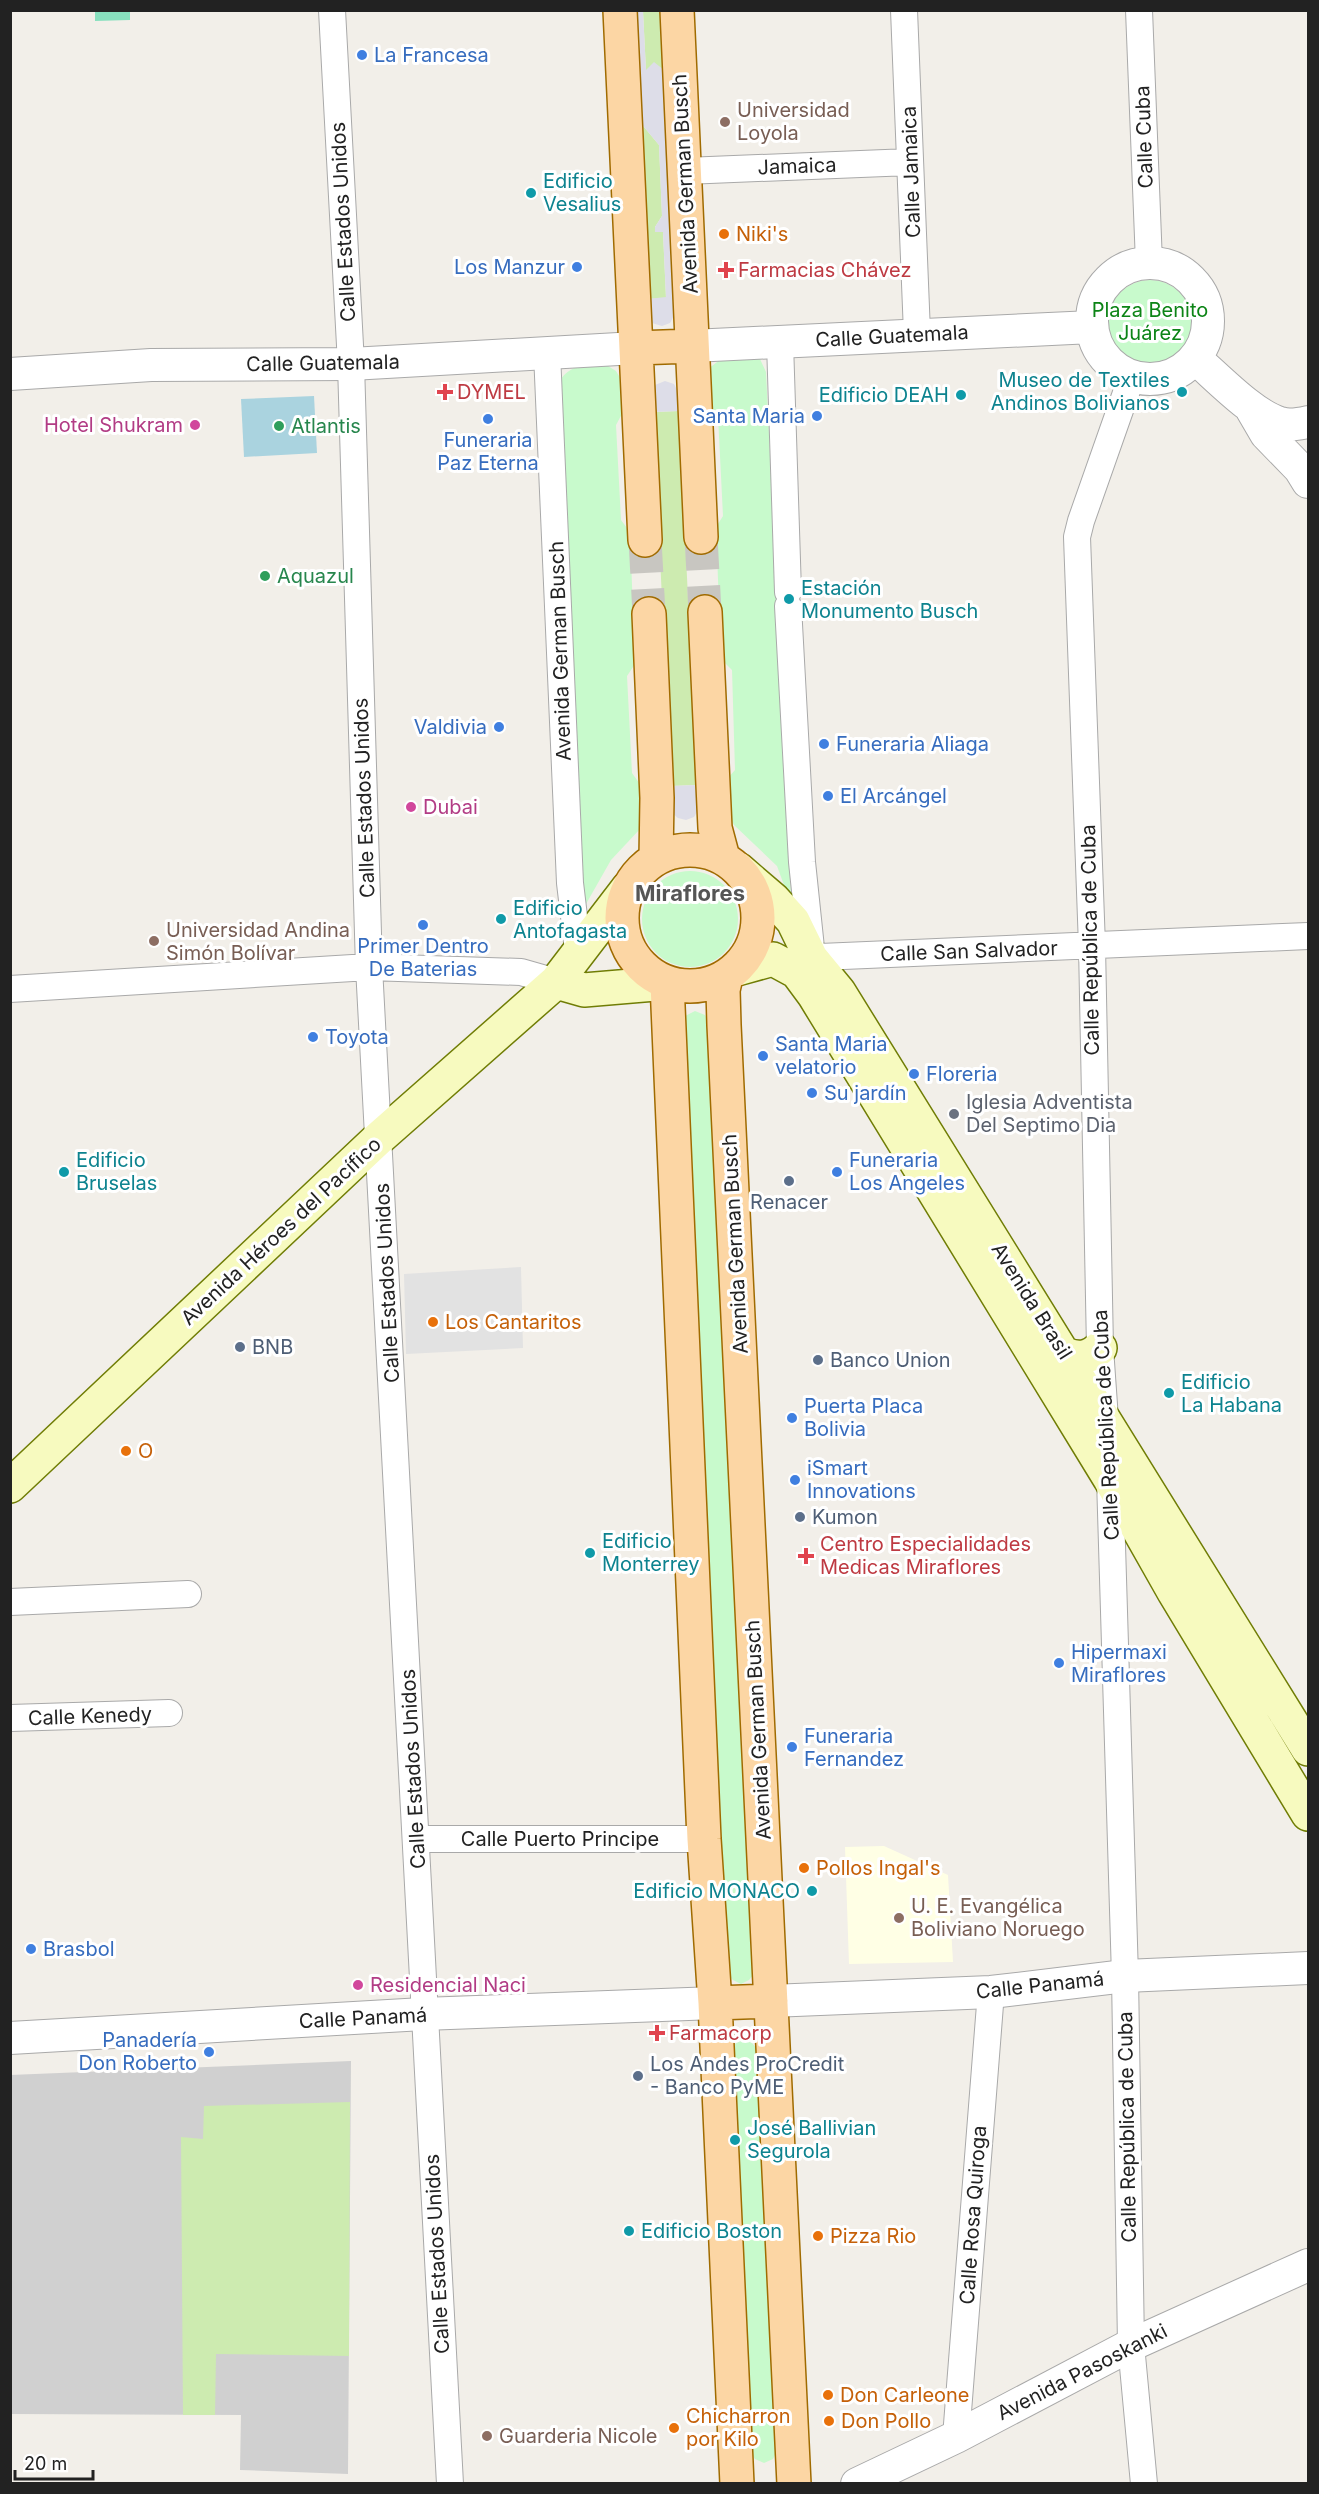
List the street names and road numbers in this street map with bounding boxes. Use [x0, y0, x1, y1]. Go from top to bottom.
street label: Avenida German Busch [667, 73, 703, 295]
street label: Calle Cuba [1130, 85, 1158, 189]
street label: Calle Jamaica [897, 106, 925, 238]
street label: Calle Estados Unidos [326, 121, 360, 323]
street label: Jamaica [757, 153, 837, 179]
street label: Calle Guatemala [815, 320, 969, 352]
street label: Calle Guatemala [246, 350, 400, 376]
street label: Avenida German Busch [544, 541, 576, 761]
street label: Calle Estados Unidos [349, 698, 379, 898]
street label: Calle República de Cuba [1076, 824, 1104, 1056]
street label: Calle San Salvador [880, 936, 1059, 966]
street label: Avenida Héroes del Pacífico [176, 1132, 386, 1330]
street label: Avenida German Busch [717, 1133, 753, 1355]
street label: Calle Estados Unidos [370, 1182, 404, 1384]
street label: Avenida Brasil [987, 1238, 1077, 1364]
street label: Calle República de Cuba [1088, 1309, 1124, 1541]
street label: Avenida German Busch [740, 1619, 776, 1841]
street label: Calle Estados Unidos [396, 1668, 430, 1870]
street label: Calle Kenedy [28, 1702, 152, 1730]
street label: Calle Puerto Principe [461, 1827, 659, 1851]
street label: Calle Panamá [975, 1966, 1105, 2004]
street label: Calle Panamá [298, 2003, 428, 2033]
street label: Calle República de Cuba [1113, 2011, 1141, 2243]
street label: Calle Rosa Quiroga [955, 2125, 991, 2305]
street label: Calle Estados Unidos [420, 2153, 454, 2355]
street label: Avenida Pasoskanki [993, 2319, 1171, 2425]

